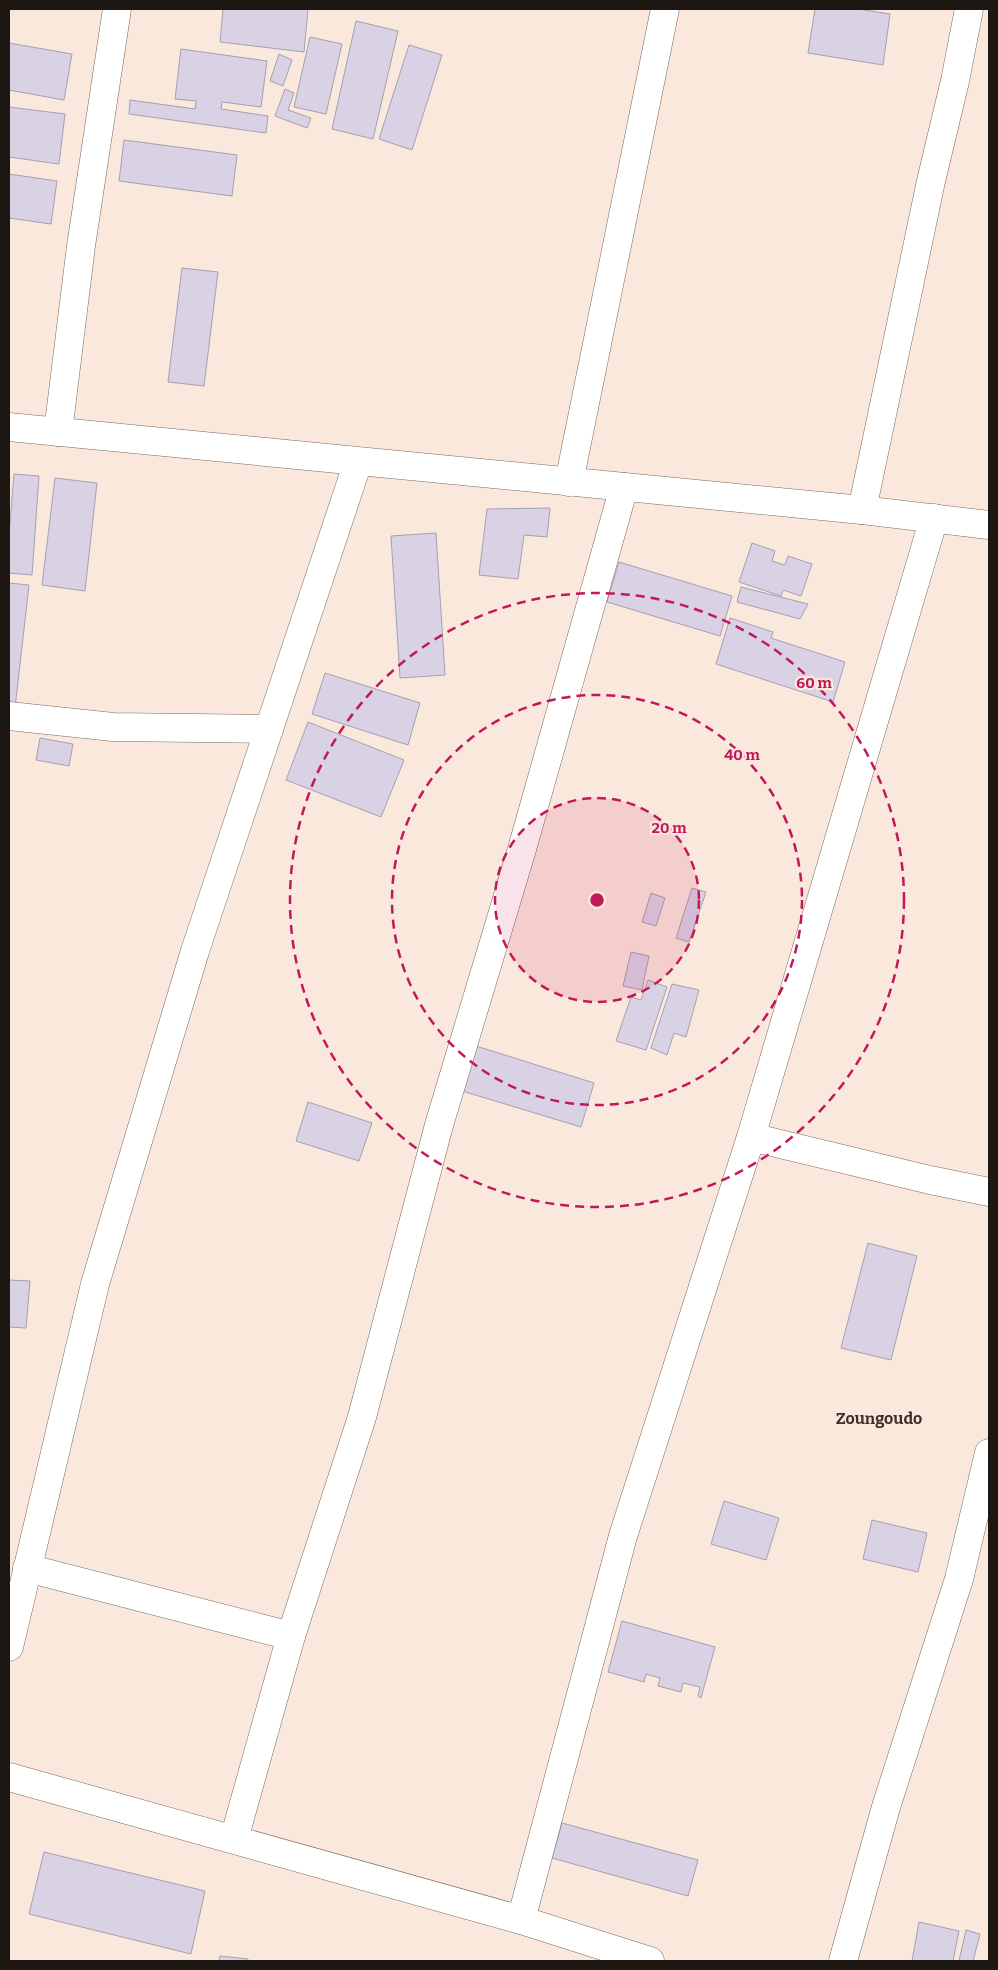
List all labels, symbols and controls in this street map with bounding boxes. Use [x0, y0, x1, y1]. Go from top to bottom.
text: 60 m [796, 674, 832, 692]
text: 40 m [724, 746, 761, 764]
text: 20 m [652, 819, 687, 837]
centre of rings [588, 891, 606, 909]
district label: Zoungoudo [836, 1409, 922, 1428]

